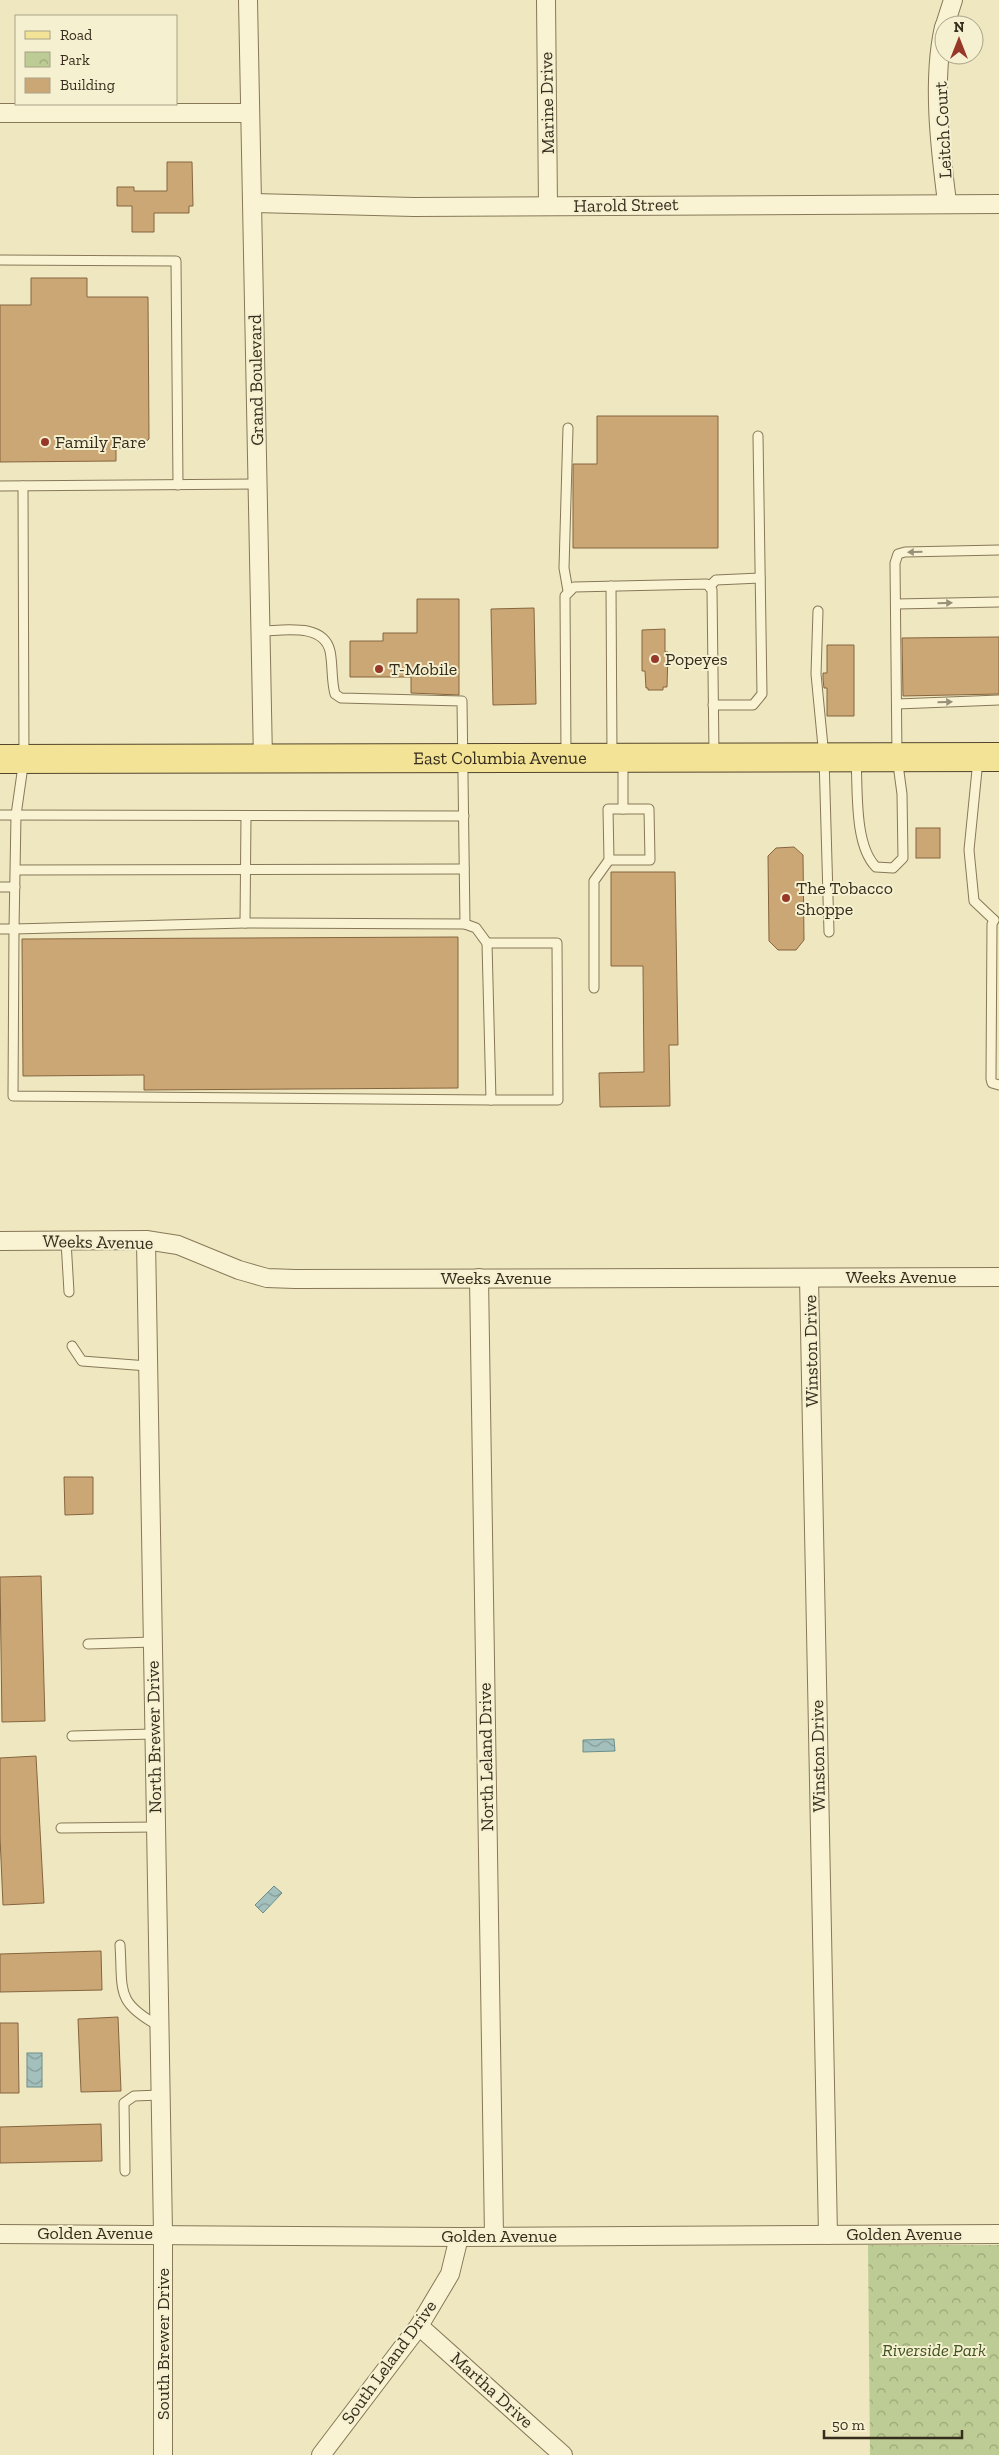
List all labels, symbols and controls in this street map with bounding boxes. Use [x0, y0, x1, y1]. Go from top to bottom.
legend [15, 15, 178, 105]
north arrow [934, 15, 984, 65]
text: N [954, 19, 965, 36]
text: Road [60, 26, 93, 44]
text: Park [60, 51, 90, 69]
street label: Marine Drive [535, 52, 559, 154]
text: Building [60, 76, 115, 94]
street label: Leitch Court [929, 80, 957, 179]
street label: Harold Street [573, 193, 679, 217]
street label: Grand Boulevard [244, 314, 268, 446]
place label: Family Fare [55, 431, 146, 453]
marker: Family Fare [39, 436, 51, 448]
one-way arrow [907, 548, 923, 556]
one-way arrow [937, 599, 953, 607]
place label: Popeyes [665, 648, 728, 670]
marker: Popeyes [649, 653, 661, 665]
place label: T-Mobile [389, 658, 457, 680]
marker: T-Mobile [373, 663, 385, 675]
one-way arrow [938, 697, 954, 705]
street label: East Columbia Avenue [413, 747, 587, 769]
place label: The Tobacco Shoppe [796, 877, 893, 920]
marker: The Tobacco Shoppe [780, 892, 792, 904]
street label: Weeks Avenue [42, 1230, 154, 1254]
street label: Weeks Avenue [846, 1266, 956, 1288]
street label: Weeks Avenue [441, 1267, 551, 1289]
street label: Winston Drive [799, 1295, 823, 1407]
street label: North Brewer Drive [142, 1660, 166, 1814]
street label: North Leland Drive [474, 1682, 498, 1832]
street label: Winston Drive [806, 1700, 830, 1812]
street label: Golden Avenue [37, 2222, 153, 2244]
street label: Golden Avenue [846, 2223, 962, 2245]
street label: Golden Avenue [441, 2225, 557, 2247]
street label: South Brewer Drive [152, 2268, 174, 2420]
street label: South Leland Drive [337, 2296, 441, 2428]
park label: Riverside Park [882, 2339, 986, 2361]
street label: Martha Drive [446, 2347, 538, 2433]
scale bar [824, 2408, 962, 2440]
text: 50 m [832, 2416, 865, 2434]

